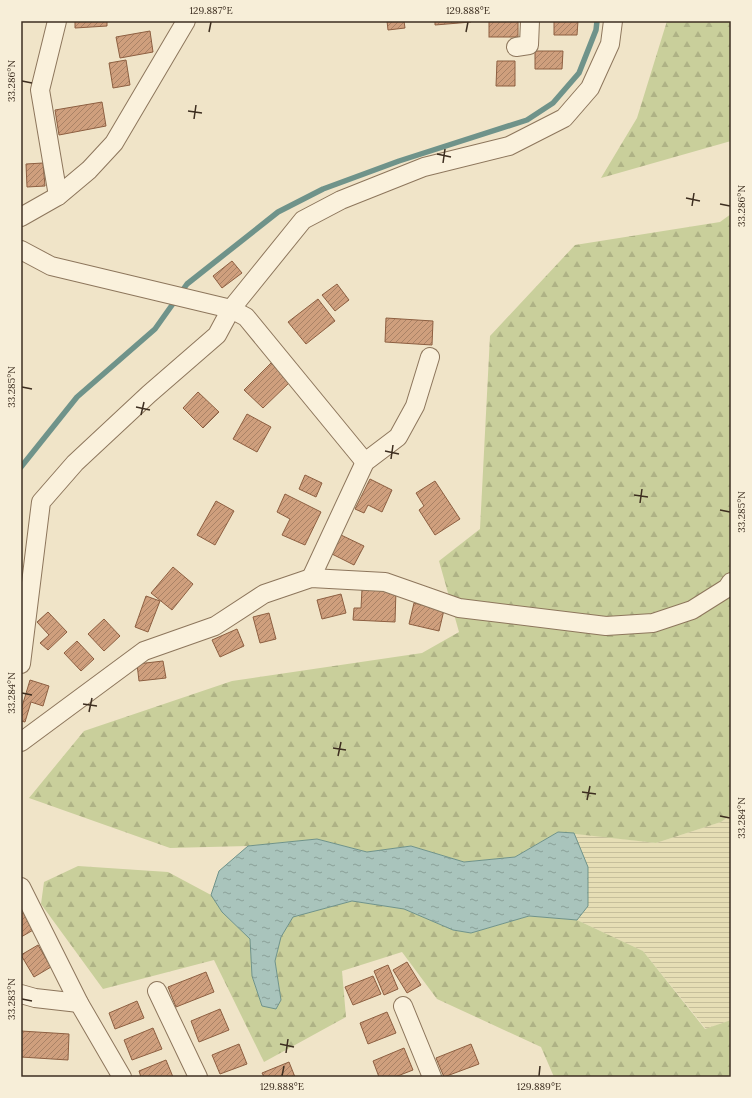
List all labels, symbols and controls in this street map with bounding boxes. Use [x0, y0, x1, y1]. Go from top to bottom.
text: 129.887°E [189, 4, 233, 17]
text: 129.888°E [446, 4, 490, 17]
text: 33.286°N [5, 60, 18, 102]
text: 33.286°N [735, 185, 748, 227]
text: 33.285°N [5, 366, 18, 408]
text: 33.285°N [735, 491, 748, 533]
text: 33.284°N [5, 672, 18, 714]
text: 33.284°N [735, 797, 748, 839]
text: 33.283°N [5, 978, 18, 1020]
text: 129.888°E [260, 1080, 304, 1093]
text: 129.889°E [517, 1080, 561, 1093]

